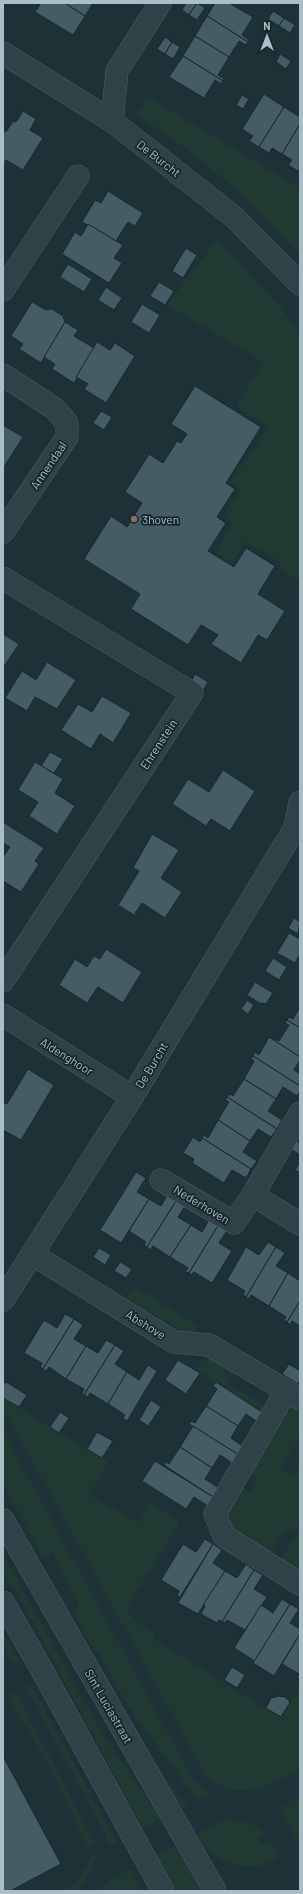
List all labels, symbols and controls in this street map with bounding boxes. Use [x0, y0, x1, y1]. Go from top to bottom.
north arrow [247, 16, 287, 56]
text: N [263, 19, 271, 32]
street label: De Burcht [134, 137, 184, 179]
street label: Annendaal [27, 438, 69, 492]
place label: 3hoven [142, 512, 179, 526]
marker: 3hoven [129, 514, 139, 524]
street label: Ehrenstein [137, 716, 179, 772]
street label: Aldenghoor [38, 1034, 97, 1078]
street label: De Burcht [132, 1039, 170, 1091]
street label: Nederhoven [171, 1182, 233, 1226]
street label: Abshove [124, 1306, 168, 1342]
street label: Sint Luciastraat [82, 1667, 136, 1745]

